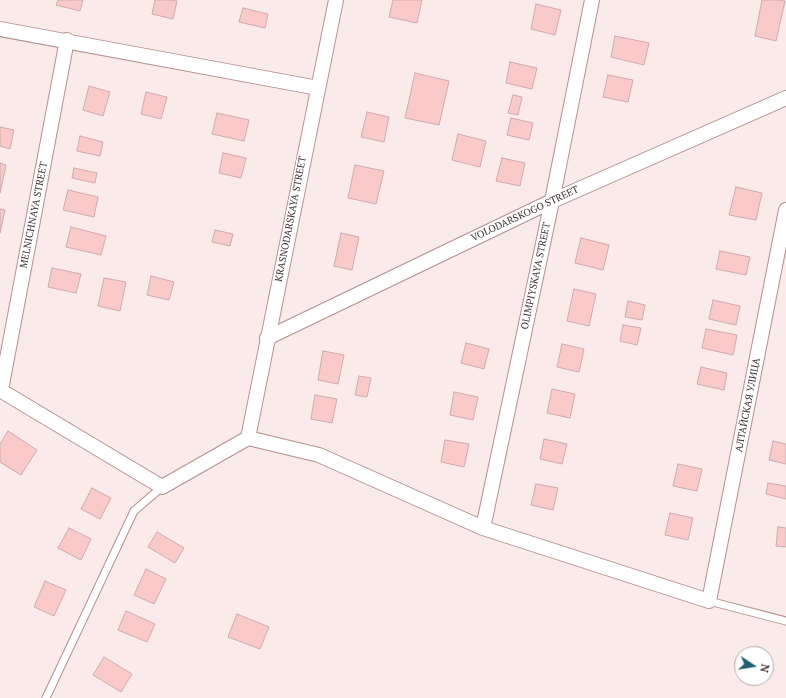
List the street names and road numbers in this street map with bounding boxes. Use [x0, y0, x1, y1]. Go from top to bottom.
street label: KRASNODARSKAYA STREET [273, 155, 309, 283]
street label: MELNICHNAYA STREET [18, 161, 50, 269]
street label: VOLODARSKOGO STREET [469, 184, 581, 244]
street label: OLIMPIYSKAYA STREET [519, 221, 553, 331]
street label: АЛТАЙСКАЯ УЛИЦА [733, 357, 763, 453]

